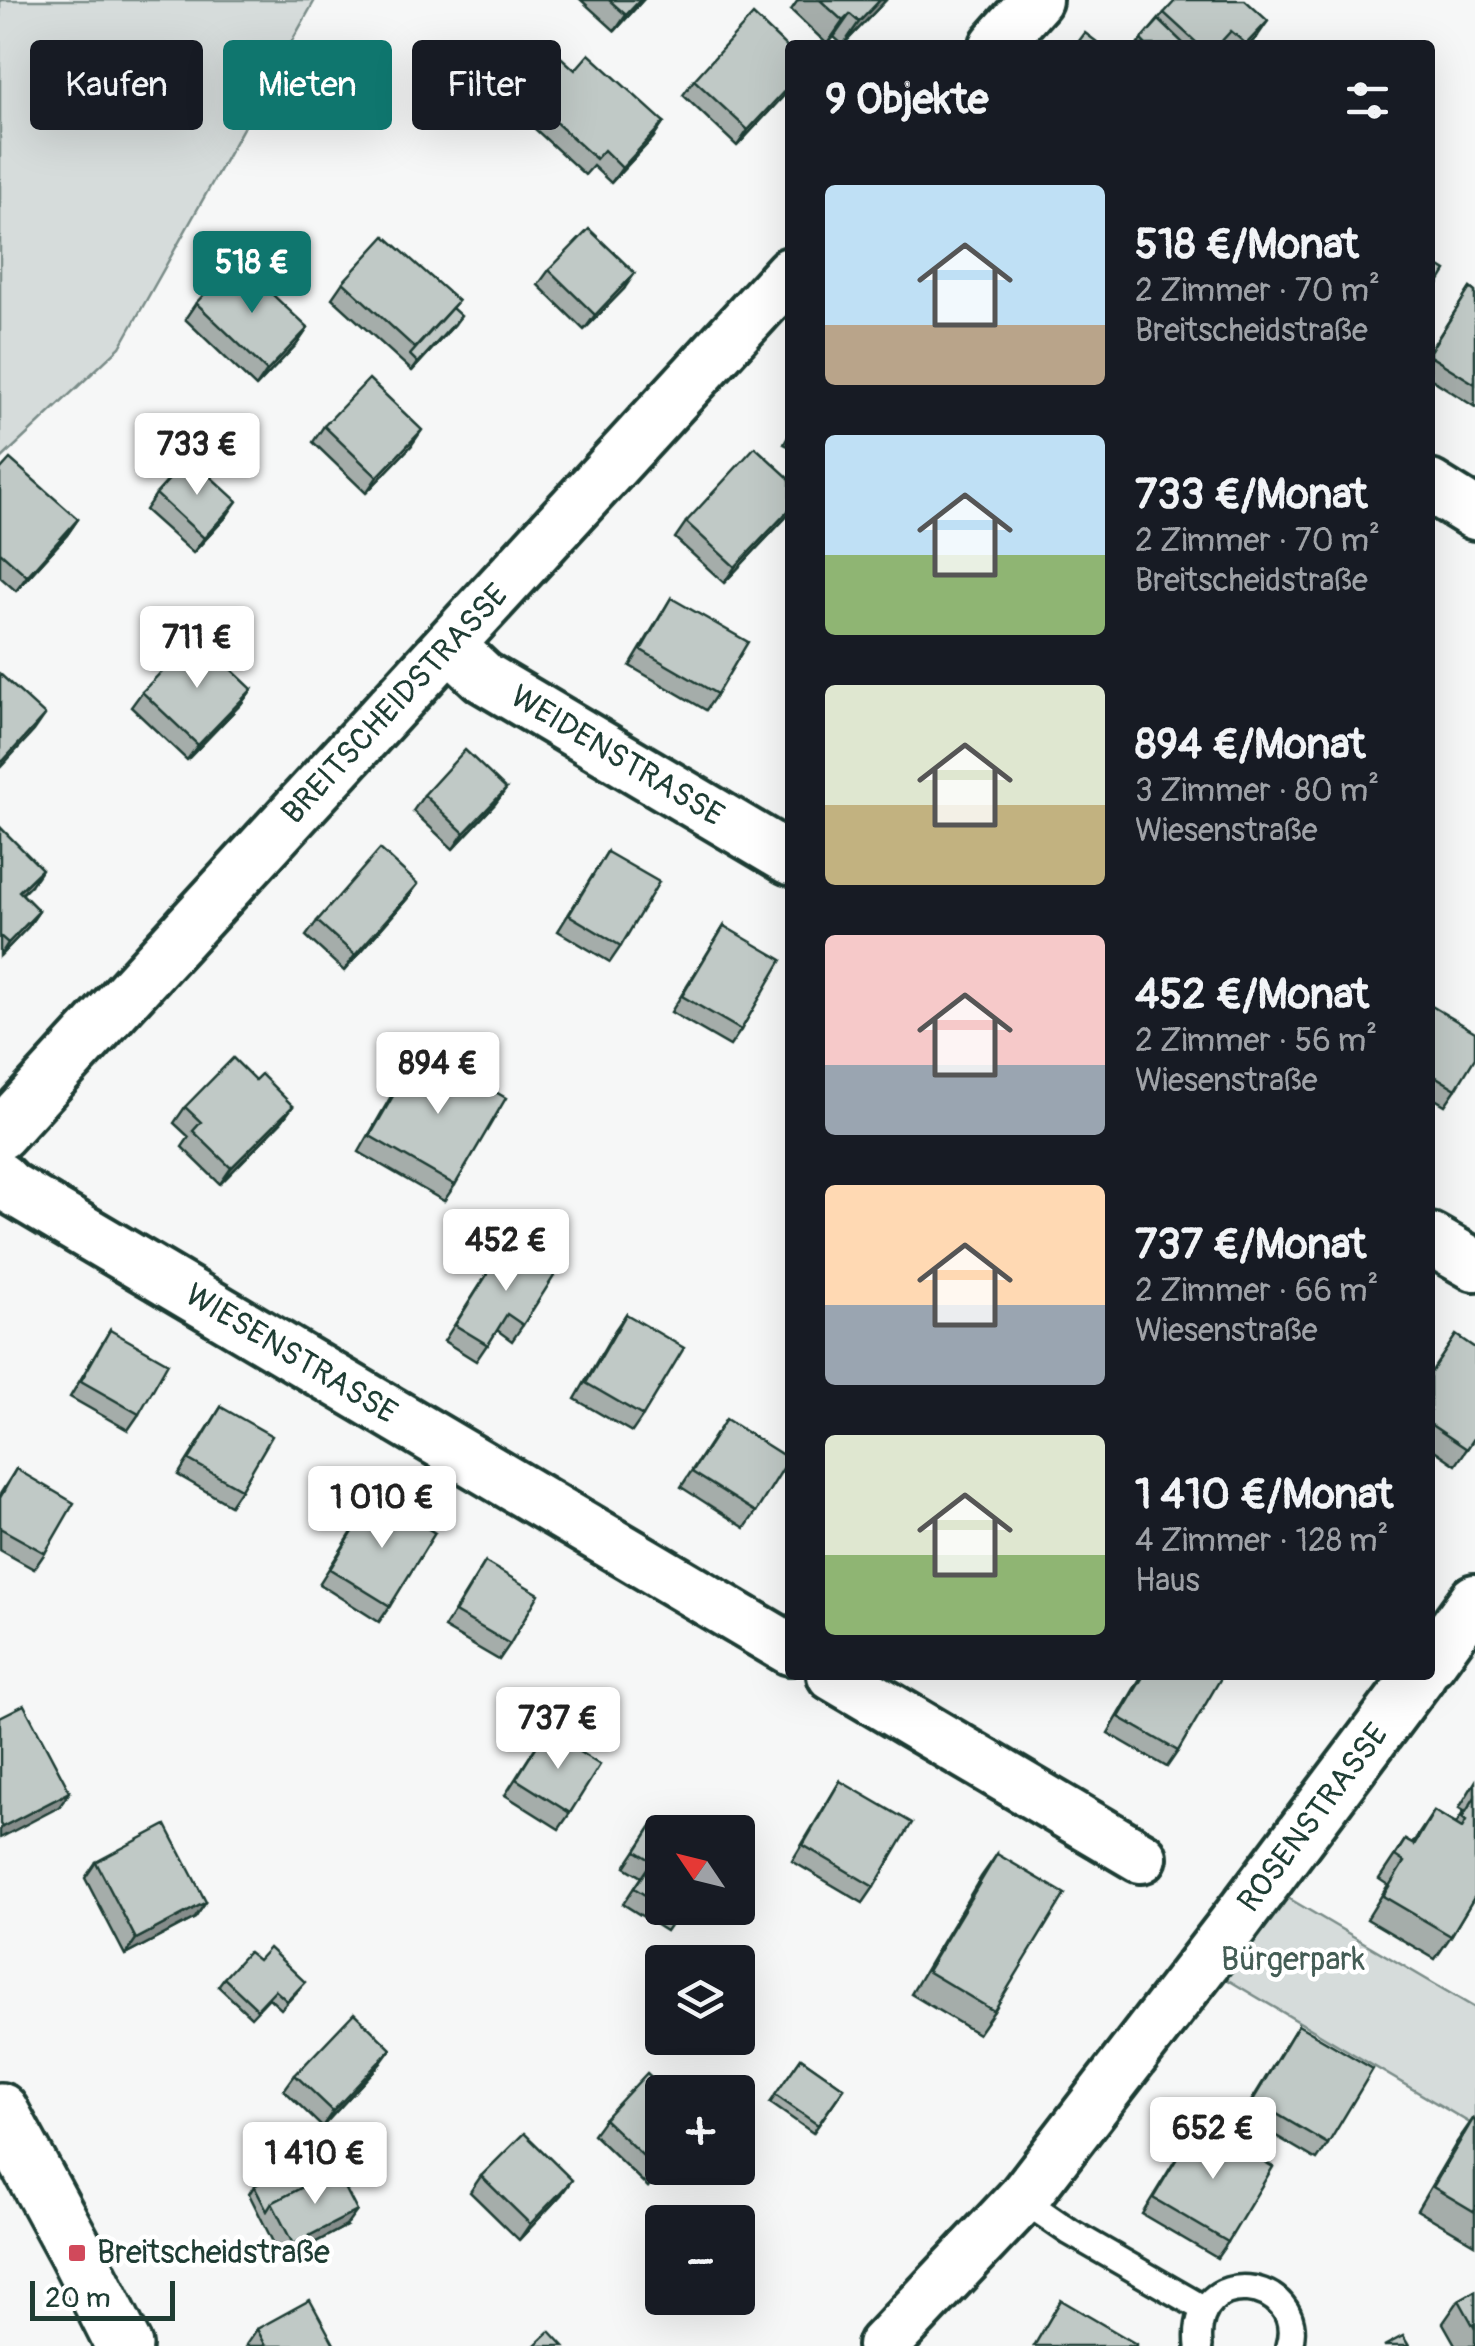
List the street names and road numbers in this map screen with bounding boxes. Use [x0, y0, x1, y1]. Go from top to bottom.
street label: BREITSCHEIDSTRASSE [273, 575, 517, 833]
street label: WEIDENSTRASSE [503, 677, 731, 835]
street label: WIESENSTRASSE [178, 1275, 404, 1433]
street label: ROSENSTRASSE [1229, 1716, 1397, 1920]

